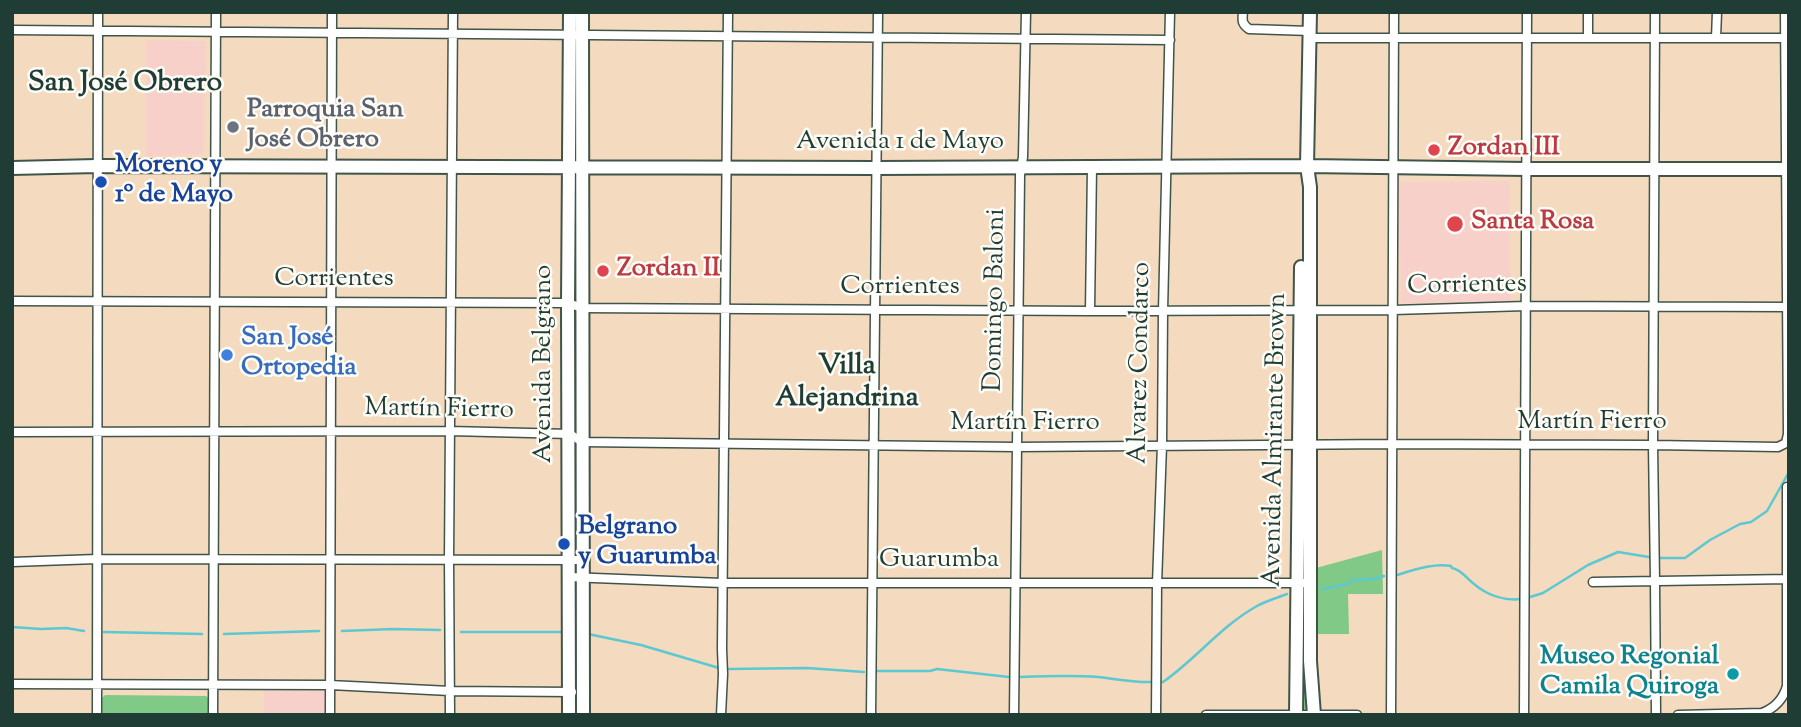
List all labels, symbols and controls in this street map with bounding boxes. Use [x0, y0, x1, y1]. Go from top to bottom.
district label: San José Obrero [28, 68, 222, 102]
place label: Parroquia San José Obrero [247, 96, 404, 158]
marker: Parroquia San José Obrero [225, 119, 241, 135]
street label: Avenida 1 de Mayo [796, 128, 1004, 160]
place label: Zordan III [1448, 134, 1560, 166]
marker: Zordan III [1426, 142, 1442, 158]
place label: Moreno y 1º de Mayo [115, 151, 233, 212]
marker: Moreno y 1º de Mayo [93, 174, 109, 190]
street label: Domingo Baloni [980, 208, 1014, 392]
place label: Santa Rosa [1471, 208, 1594, 240]
marker: Santa Rosa [1445, 214, 1465, 234]
place label: Zordan II [617, 255, 720, 287]
street label: Alvarez Condarco [1125, 262, 1159, 464]
marker: Zordan II [595, 263, 611, 279]
street label: Corrientes [274, 265, 394, 297]
street label: Avenida Belgrano [530, 265, 562, 463]
street label: Corrientes [1407, 270, 1527, 304]
street label: Corrientes [840, 273, 960, 305]
street label: Avenida Almirante Brown [1259, 293, 1295, 587]
place label: San José Ortopedia [241, 324, 356, 386]
marker: San José Ortopedia [219, 347, 235, 363]
district label: Villa Alejandrina [775, 351, 919, 417]
street label: Martín Fierro [364, 394, 514, 428]
street label: Martín Fierro [1517, 408, 1667, 440]
street label: Martín Fierro [950, 409, 1100, 441]
place label: Belgrano y Guarumba [578, 513, 717, 574]
marker: Belgrano y Guarumba [556, 536, 572, 552]
street label: Guarumba [879, 546, 999, 578]
place label: Museo Regonial Camila Quiroga [1540, 643, 1719, 704]
marker: Museo Regonial Camila Quiroga [1725, 666, 1741, 682]

